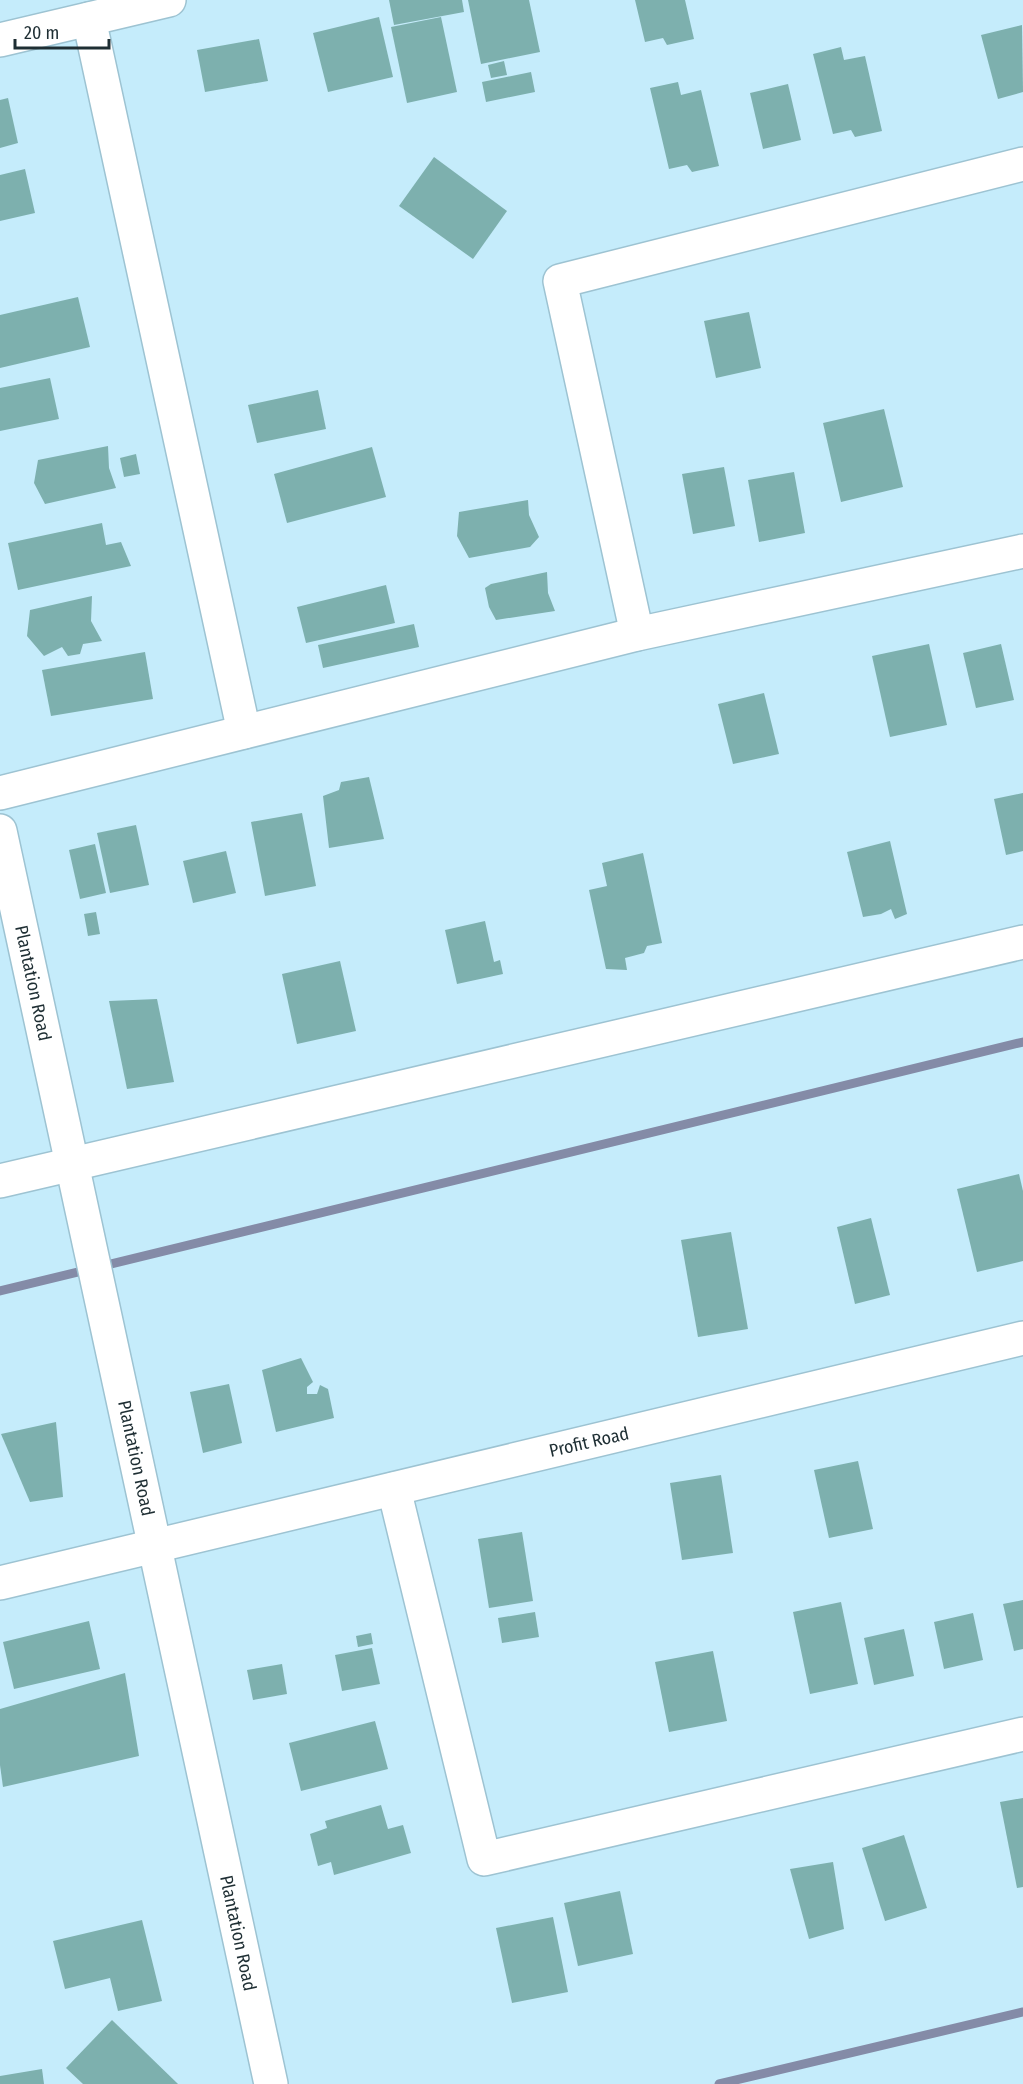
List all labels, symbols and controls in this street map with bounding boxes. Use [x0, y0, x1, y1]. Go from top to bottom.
scale bar [15, 12, 110, 50]
text: 20 m [24, 22, 59, 44]
street label: Plantation Road [10, 923, 56, 1043]
street label: Plantation Road [113, 1398, 159, 1518]
street label: Profit Road [547, 1422, 631, 1462]
street label: Plantation Road [215, 1873, 261, 1993]

